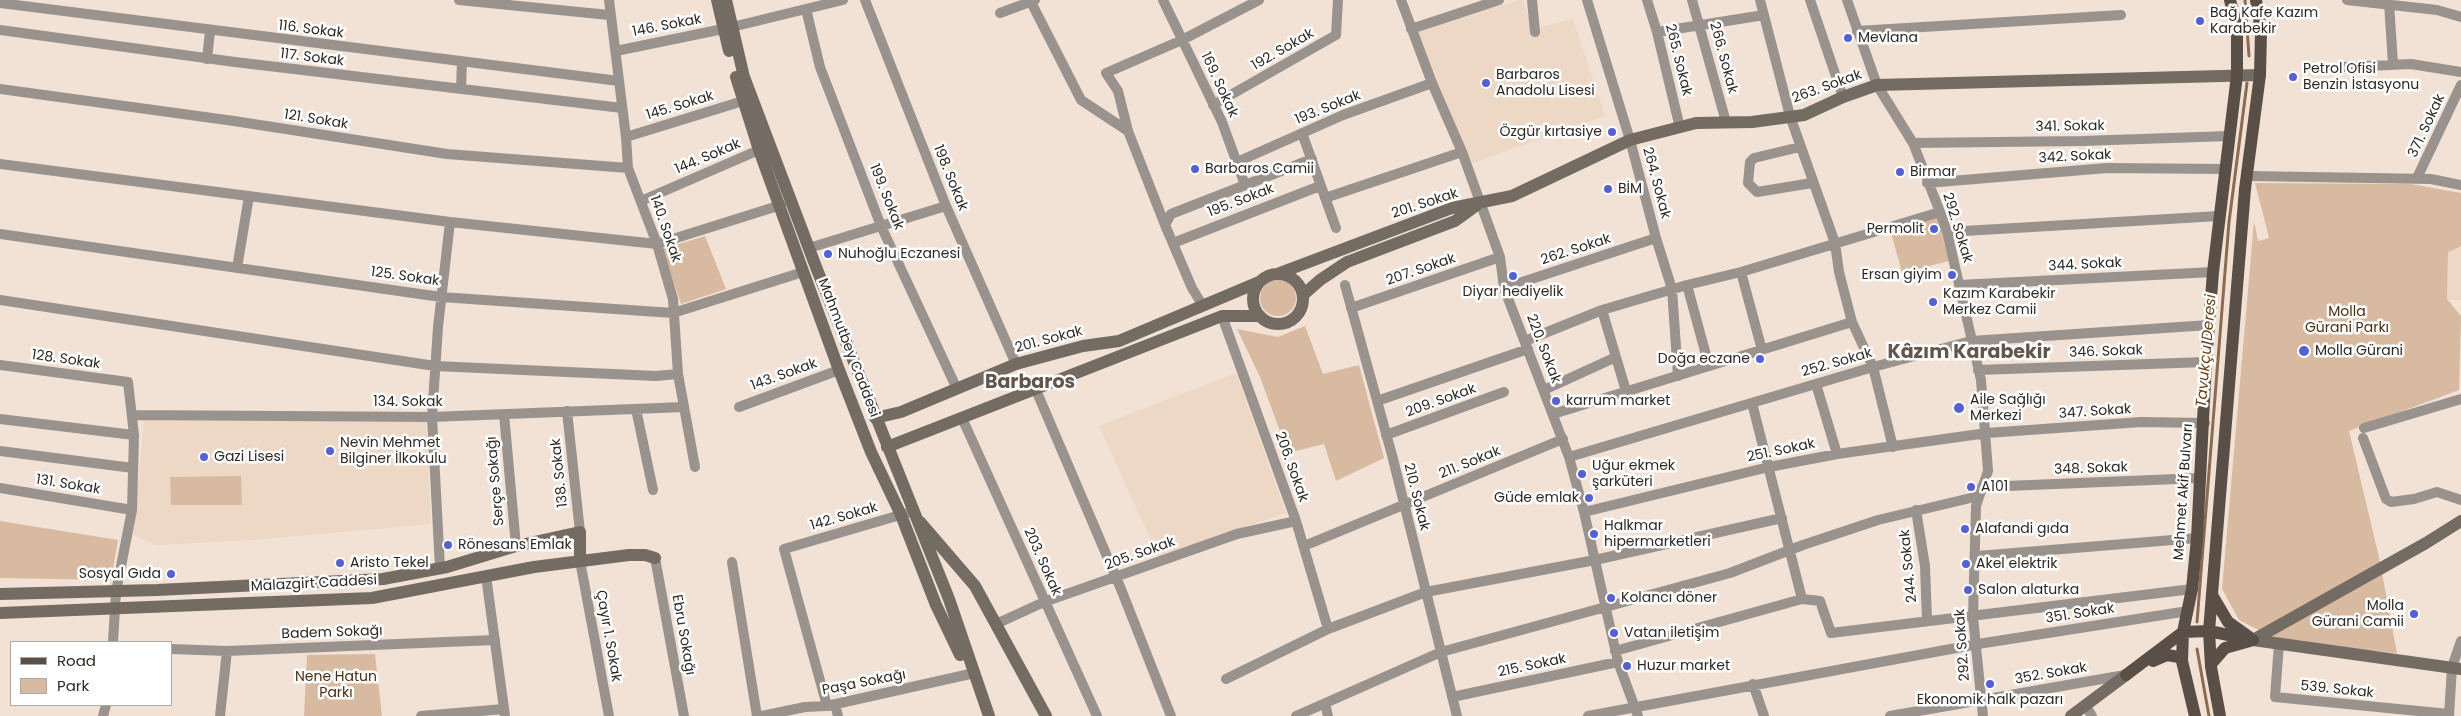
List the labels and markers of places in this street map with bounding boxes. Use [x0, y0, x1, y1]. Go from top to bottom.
place label: Bağ Kafe Kazım Karabekir [2210, 5, 2318, 38]
marker: Bağ Kafe Kazım Karabekir [2194, 15, 2206, 27]
place label: Mevlana [1858, 30, 1918, 46]
marker: Mevlana [1842, 32, 1854, 44]
place label: Petrol Ofisi Benzin İstasyonu [2303, 61, 2419, 94]
place label: Barbaros Anadolu Lisesi [1496, 67, 1595, 100]
marker: Petrol Ofisi Benzin İstasyonu [2287, 71, 2299, 83]
marker: Barbaros Anadolu Lisesi [1480, 77, 1492, 89]
place label: Özgür kırtasiye [1499, 124, 1602, 140]
marker: Özgür kırtasiye [1606, 126, 1618, 138]
place label: Barbaros Camii [1205, 161, 1314, 177]
marker: Barbaros Camii [1189, 163, 1201, 175]
place label: Birmar [1910, 164, 1956, 180]
marker: Birmar [1894, 166, 1906, 178]
place label: BİM [1618, 181, 1642, 197]
marker: BİM [1602, 183, 1614, 195]
place label: Permolit [1867, 221, 1924, 237]
marker: Permolit [1928, 223, 1940, 235]
place label: Nuhoğlu Eczanesi [838, 246, 960, 262]
marker: Nuhoğlu Eczanesi [822, 248, 834, 260]
place label: Ersan giyim [1861, 267, 1942, 283]
marker: Ersan giyim [1946, 269, 1958, 281]
marker: Diyar hediyelik [1507, 270, 1519, 282]
place label: Diyar hediyelik [1463, 284, 1563, 300]
place label: Kazım Karabekir Merkez Camii [1943, 286, 2055, 318]
marker: Kazım Karabekir Merkez Camii [1927, 296, 1939, 308]
place label: Molla Gürani [2315, 343, 2403, 359]
marker: Molla Gürani [2297, 344, 2311, 358]
place label: Doğa eczane [1658, 351, 1750, 367]
marker: Doğa eczane [1754, 353, 1766, 365]
place label: Aile Sağlığı Merkezi [1970, 392, 2046, 424]
place label: karrum market [1566, 393, 1670, 409]
marker: karrum market [1550, 395, 1562, 407]
marker: Aile Sağlığı Merkezi [1952, 401, 1966, 415]
place label: Nevin Mehmet Bilginer İlkokulu [340, 435, 447, 468]
marker: Nevin Mehmet Bilginer İlkokulu [324, 445, 336, 457]
place label: Gazi Lisesi [214, 449, 284, 465]
marker: Gazi Lisesi [198, 451, 210, 463]
place label: Uğur ekmek şarküteri [1592, 458, 1675, 491]
marker: Uğur ekmek şarküteri [1576, 468, 1588, 480]
place label: A101 [1981, 479, 2008, 495]
marker: A101 [1965, 481, 1977, 493]
place label: Güde emlak [1494, 490, 1579, 506]
marker: Güde emlak [1583, 492, 1595, 504]
place label: Halkmar hipermarketleri [1604, 518, 1711, 550]
place label: Alafandi gıda [1975, 521, 2069, 537]
marker: Alafandi gıda [1959, 523, 1971, 535]
marker: Halkmar hipermarketleri [1588, 528, 1600, 540]
place label: Rönesans Emlak [458, 537, 572, 553]
marker: Rönesans Emlak [442, 539, 454, 551]
place label: Aristo Tekel [350, 555, 429, 571]
place label: Akel elektrik [1976, 556, 2057, 572]
marker: Aristo Tekel [334, 557, 346, 569]
marker: Akel elektrik [1960, 558, 1972, 570]
place label: Sosyal Gıda [79, 566, 161, 582]
marker: Sosyal Gıda [165, 568, 177, 580]
place label: Salon alaturka [1978, 582, 2079, 598]
marker: Salon alaturka [1962, 584, 1974, 596]
place label: Kolancı döner [1621, 590, 1717, 606]
marker: Kolancı döner [1605, 592, 1617, 604]
place label: Molla Gürani Camii [2312, 598, 2404, 630]
marker: Molla Gürani Camii [2408, 608, 2420, 620]
place label: Vatan iletişim [1624, 625, 1719, 641]
marker: Vatan iletişim [1608, 627, 1620, 639]
place label: Huzur market [1637, 658, 1730, 674]
marker: Huzur market [1621, 660, 1633, 672]
marker: Ekonomik halk pazarı [1984, 678, 1996, 690]
place label: Ekonomik halk pazarı [1917, 692, 2063, 708]

